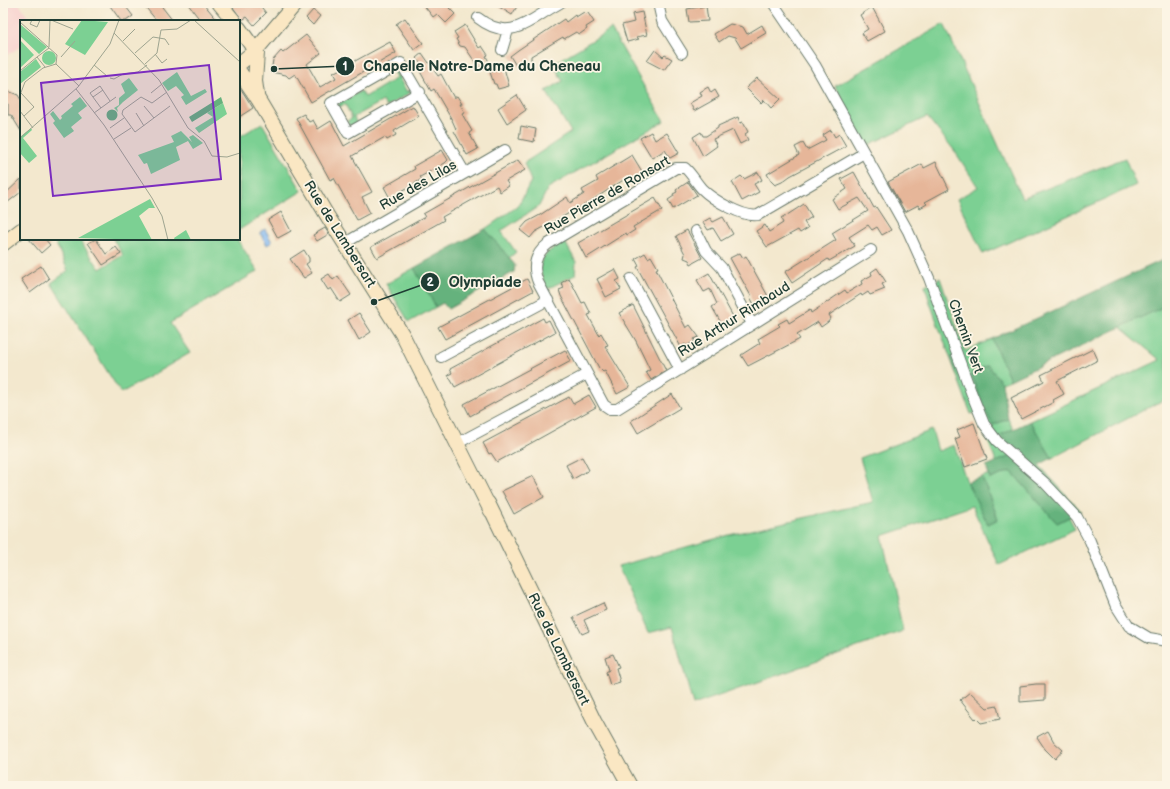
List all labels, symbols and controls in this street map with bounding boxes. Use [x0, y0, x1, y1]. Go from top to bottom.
inset map [20, 20, 240, 240]
callout: Chapelle Notre-Dame du Cheneau [335, 52, 608, 79]
text: Chapelle Notre-Dame du Cheneau [363, 57, 601, 76]
text: 1 [342, 59, 348, 74]
street label: Rue Pierre de Ronsart [541, 152, 674, 238]
street label: Rue des Lilas [376, 156, 460, 214]
street label: Rue de Lambersart [300, 177, 380, 291]
callout: Olympiade [420, 268, 529, 295]
text: Olympiade [449, 273, 522, 292]
text: 2 [426, 275, 434, 290]
street label: Rue Arthur Rimbaud [675, 278, 793, 360]
street label: Chemin Vert [945, 297, 987, 376]
street label: Rue de Lambersart [524, 590, 594, 709]

